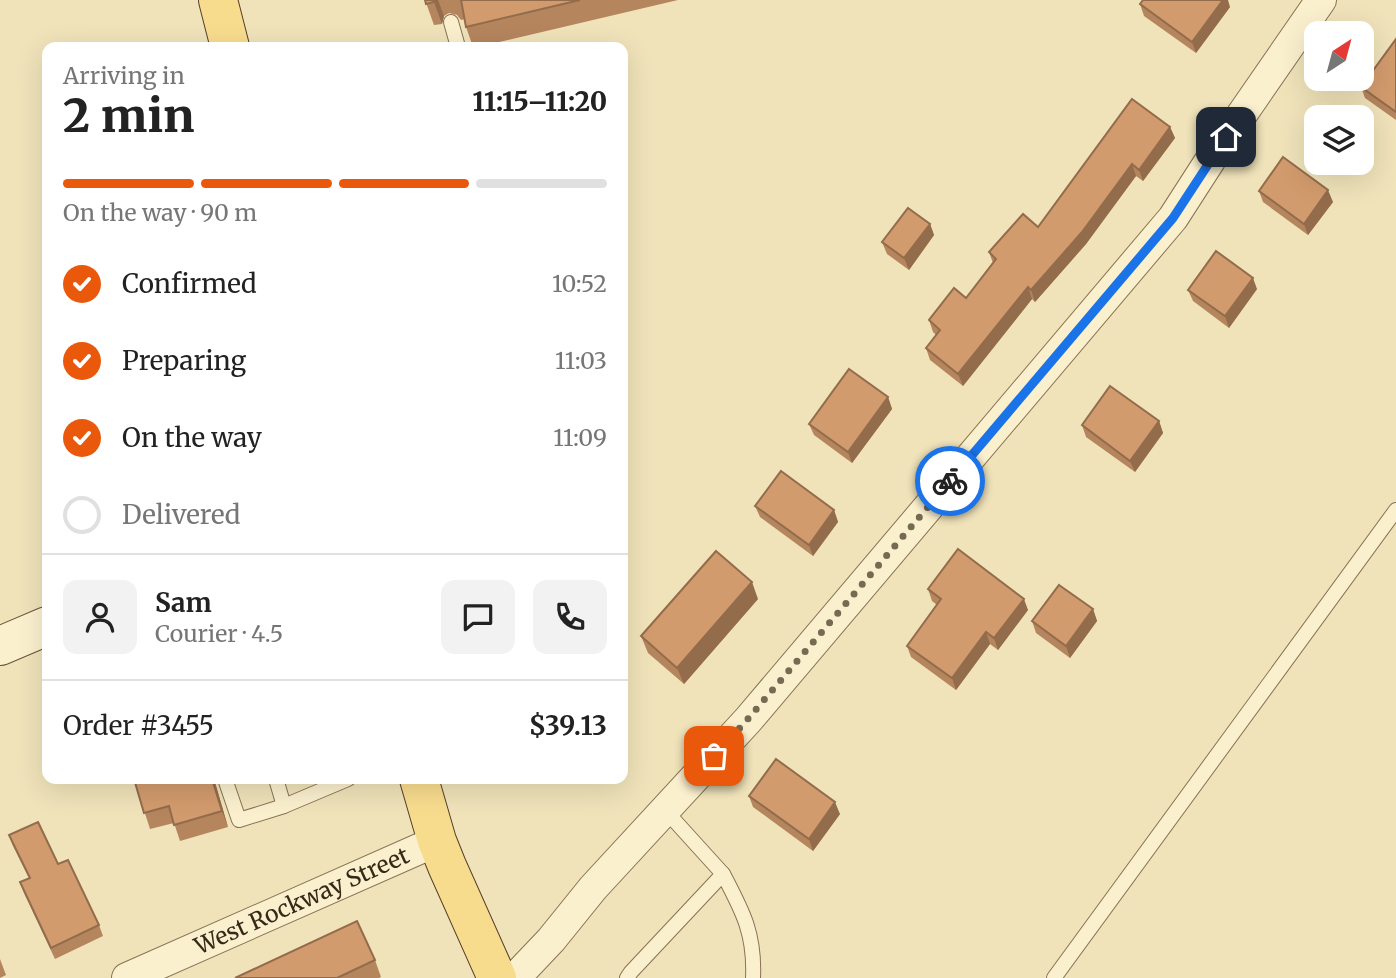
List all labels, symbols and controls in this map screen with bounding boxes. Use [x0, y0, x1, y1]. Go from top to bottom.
north arrow [1304, 21, 1374, 91]
map controls [1304, 21, 1374, 175]
text: Arriving in [63, 61, 185, 90]
text: 11:15–11:20 [473, 85, 607, 118]
text: 2 min [63, 87, 195, 145]
button: layers [1304, 105, 1374, 175]
pin [1196, 107, 1256, 167]
icon: home [1207, 118, 1245, 156]
text: On the way · 90 m [63, 198, 257, 227]
icon: check [63, 265, 101, 303]
text: Confirmed [122, 267, 257, 300]
text: 10:52 [552, 269, 607, 298]
icon: check [63, 342, 101, 380]
text: Preparing [122, 344, 246, 377]
text: 11:03 [555, 346, 607, 375]
icon: check [63, 419, 101, 457]
text: On the way [122, 421, 262, 454]
text: 11:09 [553, 423, 607, 452]
courier [915, 446, 985, 516]
icon: bike [931, 462, 969, 500]
text: Delivered [122, 498, 241, 531]
button: person [63, 580, 137, 654]
button: chat [441, 580, 515, 654]
button: phone [533, 580, 607, 654]
text: Sam [155, 586, 212, 619]
text: Courier · 4.5 [155, 619, 283, 648]
text: Order #3455 [63, 709, 214, 742]
text: $39.13 [529, 709, 607, 742]
pin [684, 726, 744, 786]
icon: bag [695, 737, 733, 775]
street label: West Rockway Street [189, 840, 413, 961]

